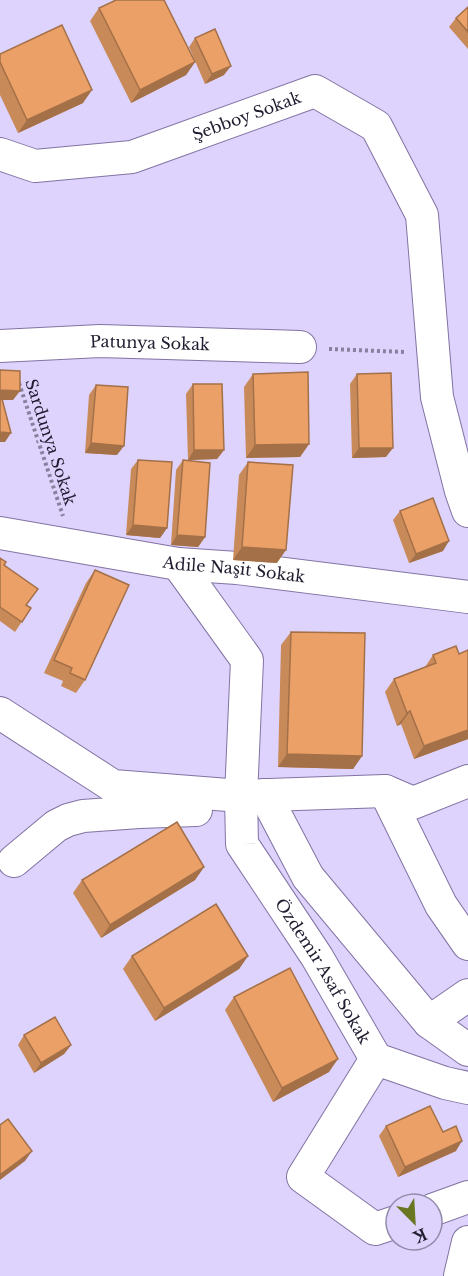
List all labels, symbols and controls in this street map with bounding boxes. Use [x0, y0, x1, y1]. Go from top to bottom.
street label: Şebboy Sokak [189, 87, 304, 145]
street label: Patunya Sokak [89, 331, 210, 354]
street label: Sardunya Sokak [21, 376, 81, 508]
street label: Adile Naşit Sokak [160, 551, 306, 586]
street label: Özdemir Asaf Sokak [271, 894, 375, 1047]
north arrow [384, 1192, 444, 1252]
text: K [409, 1224, 430, 1248]

